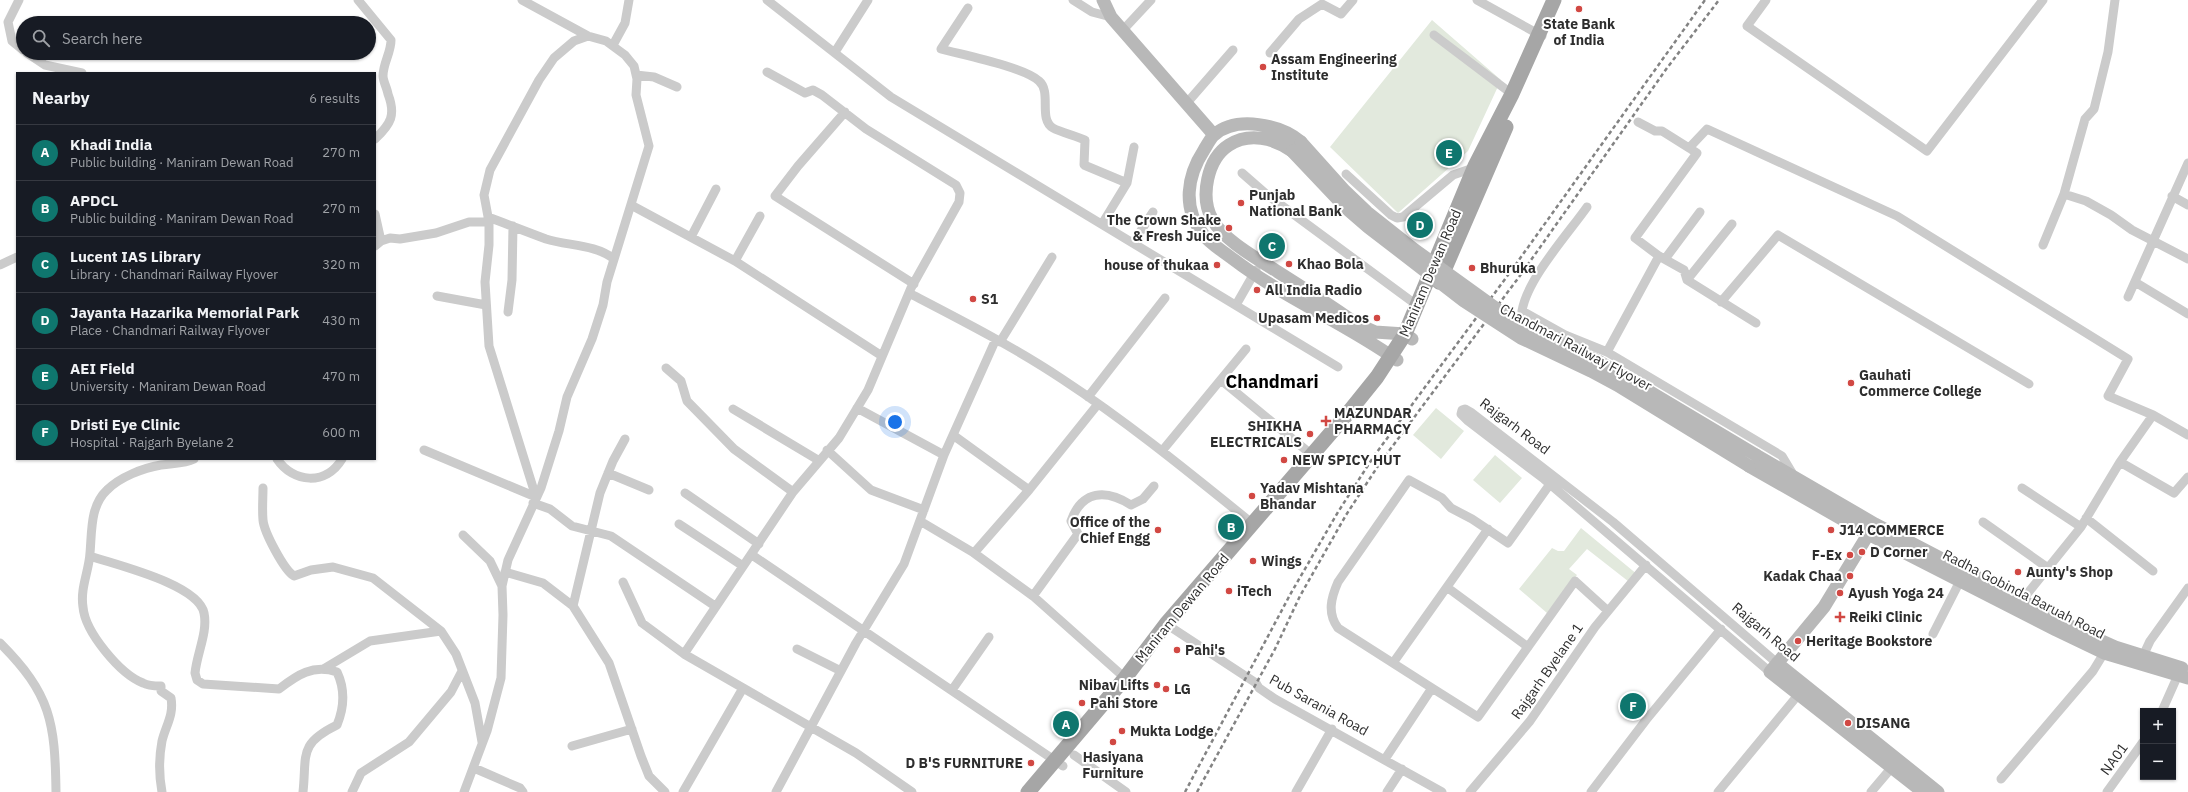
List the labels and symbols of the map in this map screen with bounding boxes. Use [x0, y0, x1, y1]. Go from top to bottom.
marker: State Bank of India [1574, 4, 1584, 14]
place label: State Bank of India [1543, 15, 1616, 49]
place label: Assam Engineering Institute [1271, 50, 1397, 84]
marker: Assam Engineering Institute [1258, 62, 1268, 72]
pin: E [1436, 138, 1462, 168]
place label: Punjab National Bank [1249, 186, 1343, 220]
marker: Punjab National Bank [1236, 198, 1246, 208]
street label: Maniram Dewan Road [1396, 207, 1464, 339]
pin: D [1407, 210, 1433, 240]
place label: The Crown Shake & Fresh Juice [1107, 211, 1221, 245]
marker: The Crown Shake & Fresh Juice [1224, 223, 1234, 233]
pin: C [1259, 231, 1285, 261]
place label: Khao Bola [1297, 255, 1364, 273]
place label: house of thukaa [1104, 256, 1209, 274]
marker: Khao Bola [1284, 259, 1294, 269]
place label: Bhuruka [1480, 259, 1536, 277]
marker: house of thukaa [1212, 260, 1222, 270]
marker: Bhuruka [1467, 263, 1477, 273]
place label: All India Radio [1265, 281, 1362, 299]
marker: All India Radio [1252, 285, 1262, 295]
place label: S1 [981, 290, 999, 308]
marker: S1 [968, 294, 978, 304]
street label: Chandmari Railway Flyover [1497, 299, 1655, 395]
place label: Upasam Medicos [1258, 309, 1369, 327]
marker: Upasam Medicos [1372, 313, 1382, 323]
place label: Gauhati Commerce College [1859, 366, 1982, 400]
district label: Chandmari [1225, 370, 1319, 393]
marker: Gauhati Commerce College [1846, 378, 1856, 388]
street label: Rajgarh Road [1476, 394, 1554, 458]
place label: MAZUNDAR PHARMACY [1334, 404, 1412, 438]
your location [885, 412, 905, 432]
marker: MAZUNDAR PHARMACY [1321, 416, 1331, 426]
place label: SHIKHA ELECTRICALS [1210, 417, 1302, 451]
marker: SHIKHA ELECTRICALS [1305, 429, 1315, 439]
place label: NEW SPICY HUT [1292, 451, 1401, 469]
marker: NEW SPICY HUT [1279, 455, 1289, 465]
place label: Yadav Mishtana Bhandar [1260, 479, 1364, 513]
marker: Yadav Mishtana Bhandar [1247, 491, 1257, 501]
pin: B [1218, 512, 1244, 542]
place label: Office of the Chief Engg [1070, 513, 1150, 547]
place label: J14 COMMERCE [1839, 521, 1944, 539]
marker: Office of the Chief Engg [1153, 525, 1163, 535]
marker: J14 COMMERCE [1826, 525, 1836, 535]
place label: D Corner [1870, 543, 1928, 561]
street label: Radha Gobinda Baruah Road [1940, 545, 2108, 643]
place label: F-Ex [1812, 546, 1842, 564]
marker: D Corner [1857, 547, 1867, 557]
street label: Maniram Dewan Road [1131, 550, 1233, 666]
marker: F-Ex [1845, 550, 1855, 560]
place label: Wings [1261, 552, 1302, 570]
marker: Wings [1248, 556, 1258, 566]
place label: Aunty's Shop [2026, 563, 2113, 581]
place label: Kadak Chaa [1763, 567, 1842, 585]
marker: Aunty's Shop [2013, 567, 2023, 577]
marker: Kadak Chaa [1845, 571, 1855, 581]
place label: iTech [1237, 582, 1272, 600]
place label: Ayush Yoga 24 [1848, 584, 1944, 602]
marker: iTech [1224, 586, 1234, 596]
marker: Ayush Yoga 24 [1835, 588, 1845, 598]
street label: Rajgarh Road [1728, 598, 1804, 666]
place label: Reiki Clinic [1849, 608, 1922, 626]
marker: Reiki Clinic [1834, 611, 1846, 623]
street label: Rajgarh Byelane 1 [1507, 619, 1587, 723]
place label: Heritage Bookstore [1806, 632, 1933, 650]
marker: Heritage Bookstore [1793, 636, 1803, 646]
place label: Pahi's [1185, 641, 1225, 659]
marker: Pahi's [1172, 645, 1182, 655]
street label: Pub Sarania Road [1266, 670, 1372, 740]
place label: Nibav Lifts [1079, 676, 1149, 694]
marker: Nibav Lifts [1152, 680, 1162, 690]
place label: LG [1174, 680, 1191, 698]
marker: LG [1161, 684, 1171, 694]
pin: F [1620, 691, 1646, 721]
place label: Pahi Store [1090, 694, 1158, 712]
marker: Pahi Store [1077, 698, 1087, 708]
pin: A [1053, 709, 1079, 739]
place label: DISANG [1856, 714, 1910, 732]
marker: DISANG [1843, 718, 1853, 728]
place label: Mukta Lodge [1130, 722, 1214, 740]
marker: Mukta Lodge [1117, 726, 1127, 736]
marker: Hasiyana Furniture [1108, 737, 1118, 747]
street label: NA01 [2096, 739, 2132, 779]
place label: Hasiyana Furniture [1082, 748, 1144, 782]
place label: D B'S FURNITURE [906, 754, 1023, 772]
marker: D B'S FURNITURE [1026, 758, 1036, 768]

